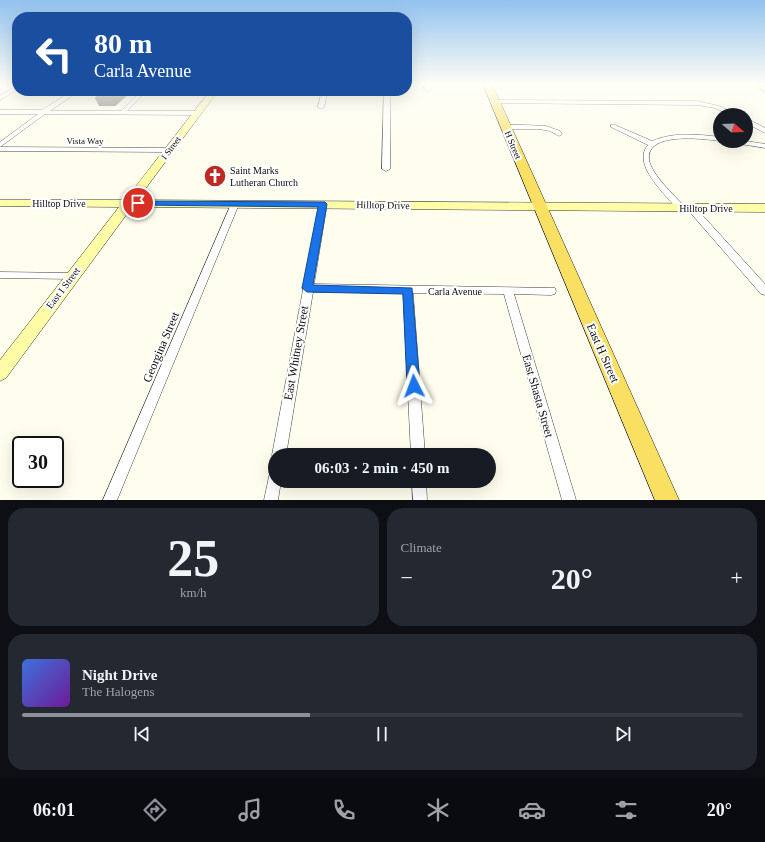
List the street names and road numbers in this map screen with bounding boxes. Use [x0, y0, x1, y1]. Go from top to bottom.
street label: H Street [503, 129, 524, 161]
street label: I Street [159, 134, 183, 161]
street label: Vista Way [67, 136, 104, 146]
street label: Hilltop Drive [32, 198, 86, 209]
street label: Hilltop Drive [356, 199, 410, 211]
street label: Hilltop Drive [679, 203, 733, 214]
street label: East I Street [44, 265, 82, 311]
street label: Carla Avenue [428, 286, 483, 297]
street label: East Whitney Street [281, 304, 311, 401]
street label: Georgina Street [140, 309, 182, 384]
street label: East H Street [584, 321, 623, 385]
street label: East Shasta Street [519, 353, 557, 440]

